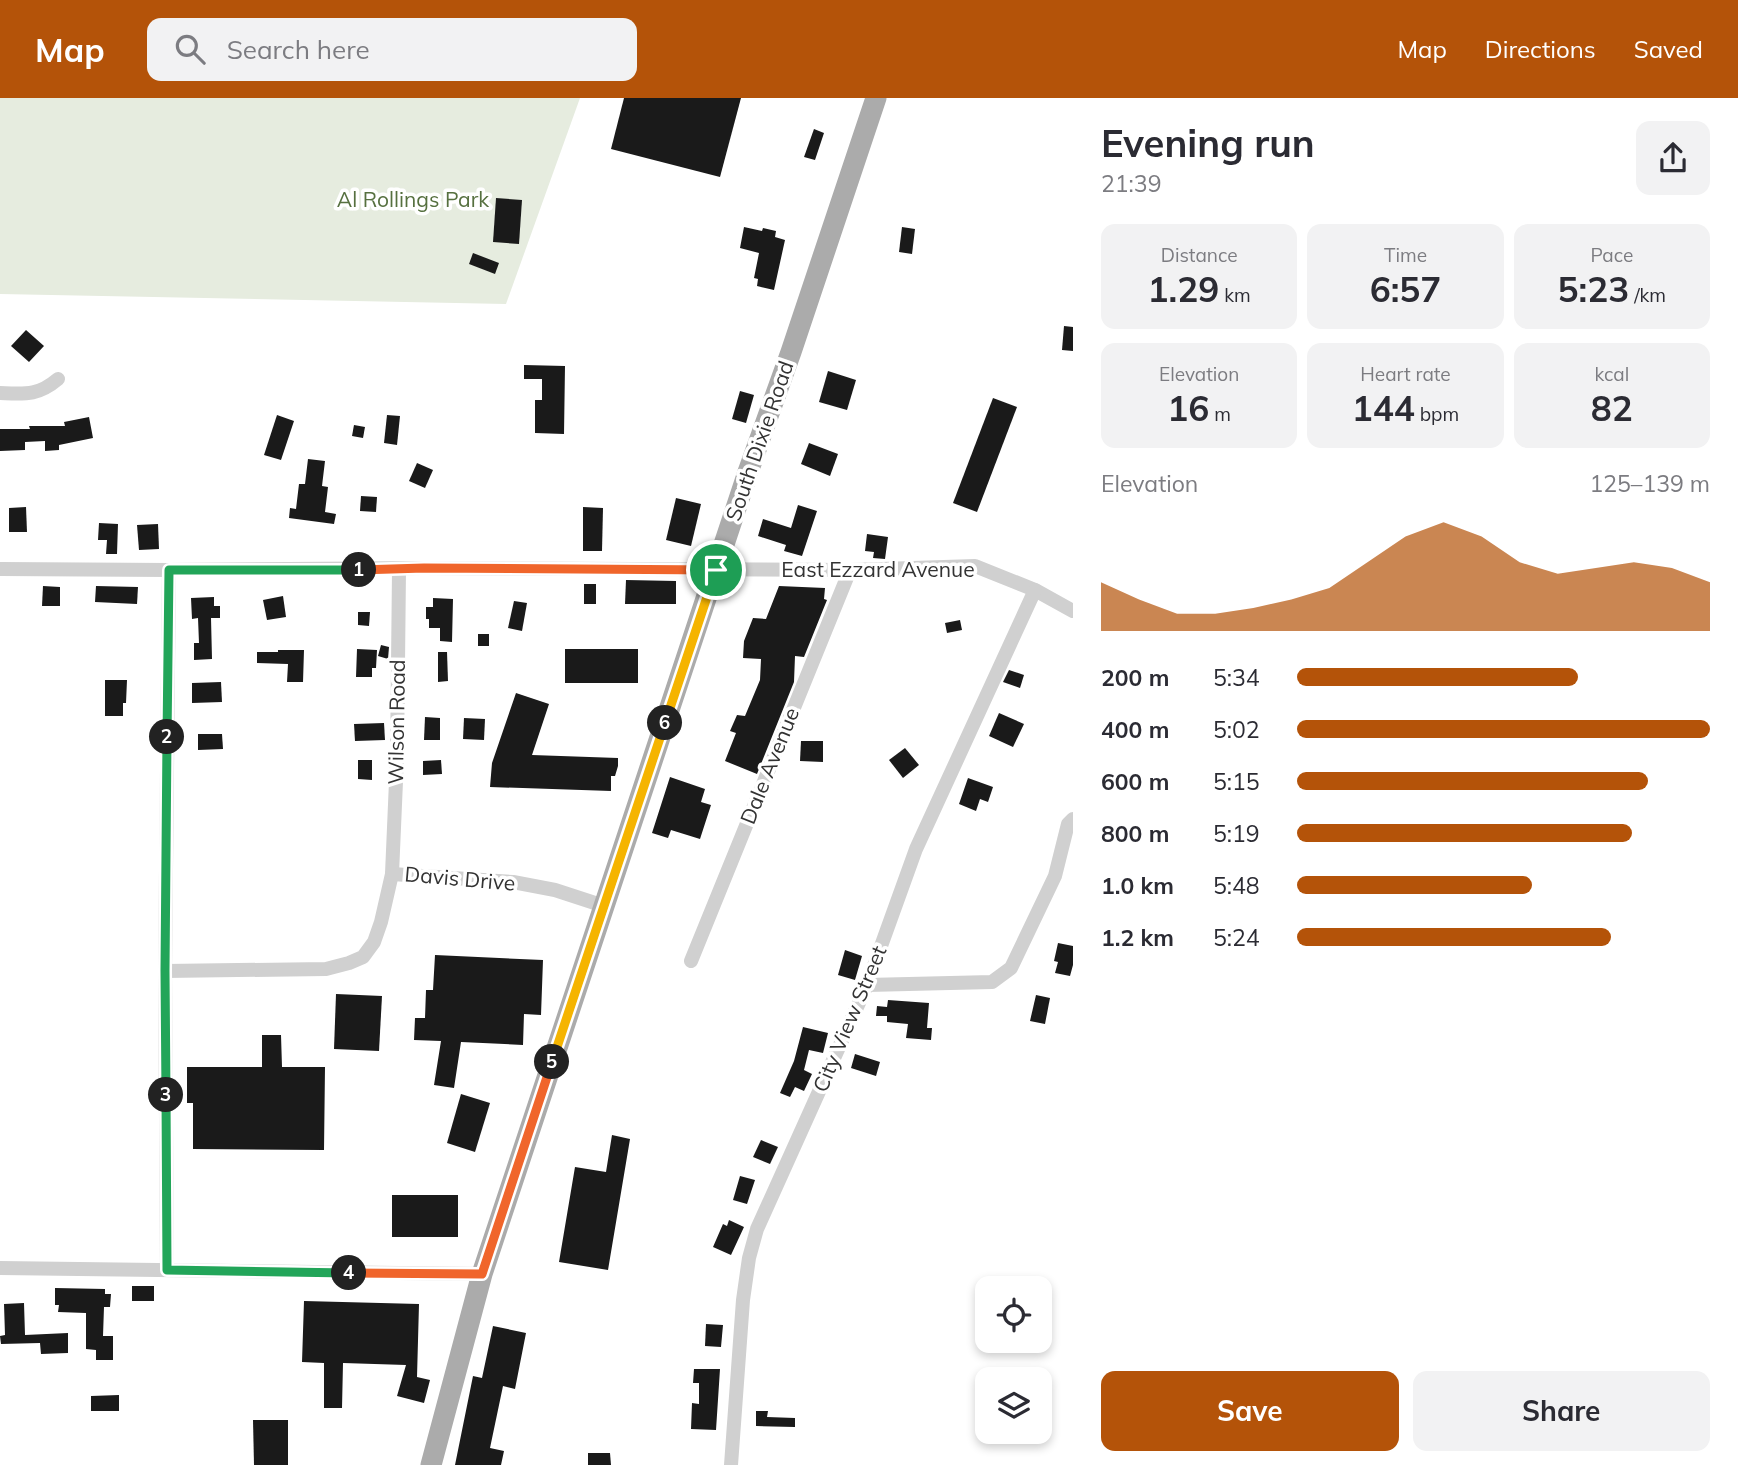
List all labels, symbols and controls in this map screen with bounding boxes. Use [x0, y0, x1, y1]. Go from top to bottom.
search box [147, 18, 637, 81]
text: Map [35, 29, 105, 70]
icon: search [171, 30, 209, 68]
text: Search here [227, 33, 370, 66]
text: Map [1397, 34, 1447, 64]
text: Directions [1485, 34, 1596, 64]
text: Saved [1634, 34, 1703, 64]
text: Evening run [1101, 119, 1315, 167]
button: share [1636, 121, 1710, 195]
text: 21:39 [1101, 169, 1161, 198]
park label: Al Rollings Park [337, 186, 489, 212]
text: Distance [1161, 243, 1238, 267]
text: Time [1384, 243, 1427, 267]
text: Pace [1590, 243, 1633, 267]
text: 1.29 [1148, 267, 1219, 311]
text: 6:57 [1370, 267, 1441, 311]
text: 5:23 [1558, 267, 1629, 311]
text: km [1219, 283, 1251, 307]
text: /km [1629, 283, 1666, 307]
street label: South Dixie Road [719, 357, 799, 524]
text: Elevation [1159, 362, 1239, 386]
text: Heart rate [1360, 362, 1451, 386]
text: kcal [1594, 362, 1629, 386]
text: 16 [1167, 386, 1209, 430]
text: 144 [1352, 386, 1415, 430]
text: 82 [1591, 386, 1633, 430]
text: m [1209, 402, 1231, 426]
text: bpm [1415, 402, 1459, 426]
text: Elevation [1101, 469, 1198, 498]
text: 125–139 m [1589, 469, 1710, 498]
pin [686, 540, 746, 600]
icon: arrive [697, 551, 735, 589]
pin: 1 [342, 552, 376, 588]
street label: East Ezzard Avenue [781, 556, 975, 582]
text: 1 [353, 557, 364, 581]
street label: Wilson Road [382, 659, 410, 785]
text: 200 m [1101, 663, 1169, 692]
text: 5:34 [1213, 663, 1260, 692]
street label: Dale Avenue [734, 704, 804, 828]
pin: 6 [648, 706, 682, 740]
text: 6 [659, 710, 670, 734]
text: 400 m [1101, 715, 1169, 744]
text: 5:02 [1213, 715, 1260, 744]
pin: 2 [150, 720, 184, 754]
text: 2 [161, 724, 172, 748]
text: 600 m [1101, 767, 1169, 796]
text: 5:15 [1213, 767, 1260, 796]
text: 800 m [1101, 819, 1169, 848]
text: 5:19 [1213, 819, 1260, 848]
street label: Davis Drive [404, 860, 516, 896]
text: 1.0 km [1101, 871, 1174, 900]
text: 5:48 [1213, 871, 1260, 900]
text: 1.2 km [1101, 923, 1174, 952]
text: 5:24 [1213, 923, 1260, 952]
street label: City View Street [807, 942, 892, 1096]
pin: 5 [534, 1044, 570, 1080]
text: 5 [546, 1049, 557, 1073]
pin: 3 [148, 1077, 184, 1112]
text: 3 [160, 1082, 171, 1106]
pin: 4 [332, 1256, 366, 1290]
text: 4 [343, 1260, 354, 1284]
map controls [975, 1276, 1052, 1444]
button: locate [975, 1276, 1052, 1353]
button: layers [975, 1367, 1052, 1444]
button: Save [1101, 1371, 1399, 1451]
button: Share [1413, 1371, 1710, 1451]

